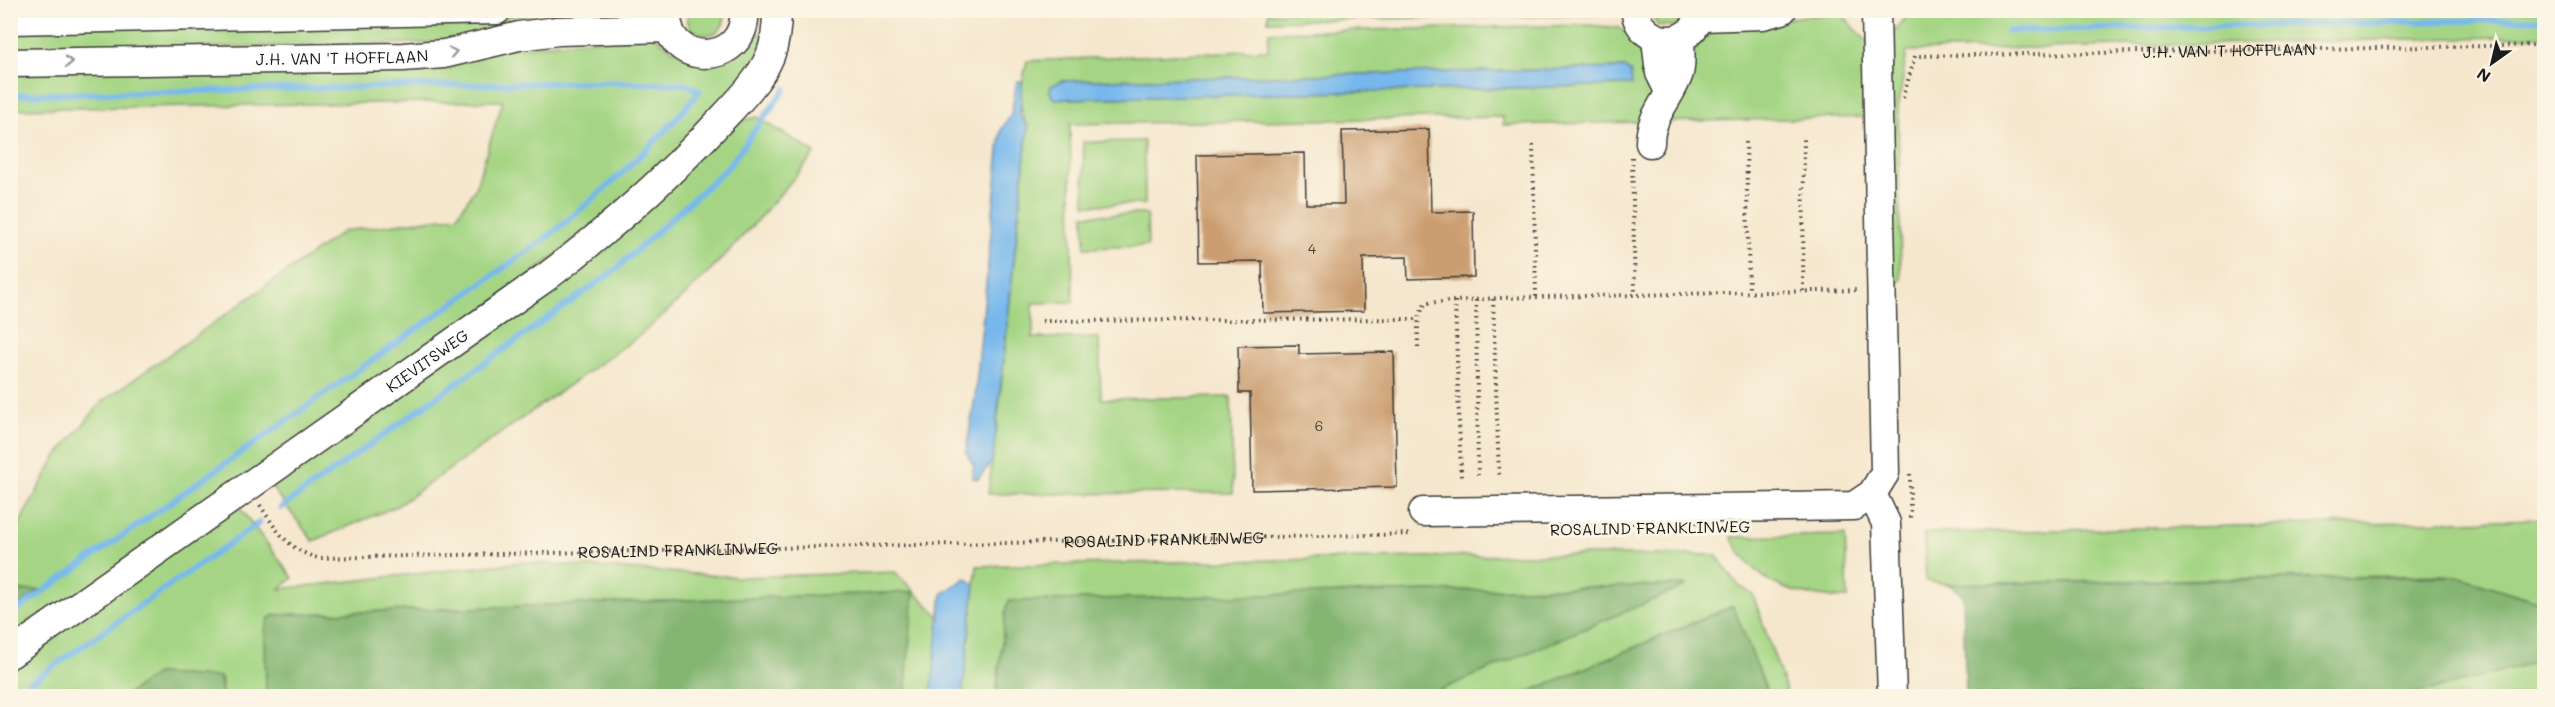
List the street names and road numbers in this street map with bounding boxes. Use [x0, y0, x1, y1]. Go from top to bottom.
street label: J.H. VAN 'T HOFFLAAN [2143, 38, 2316, 62]
street label: J.H. VAN 'T HOFFLAAN [255, 44, 429, 69]
street label: KIEVITSWEG [381, 324, 472, 397]
street label: ROSALIND FRANKLINWEG [1550, 515, 1751, 540]
street label: ROSALIND FRANKLINWEG [1063, 526, 1265, 552]
street label: ROSALIND FRANKLINWEG [578, 537, 779, 562]

